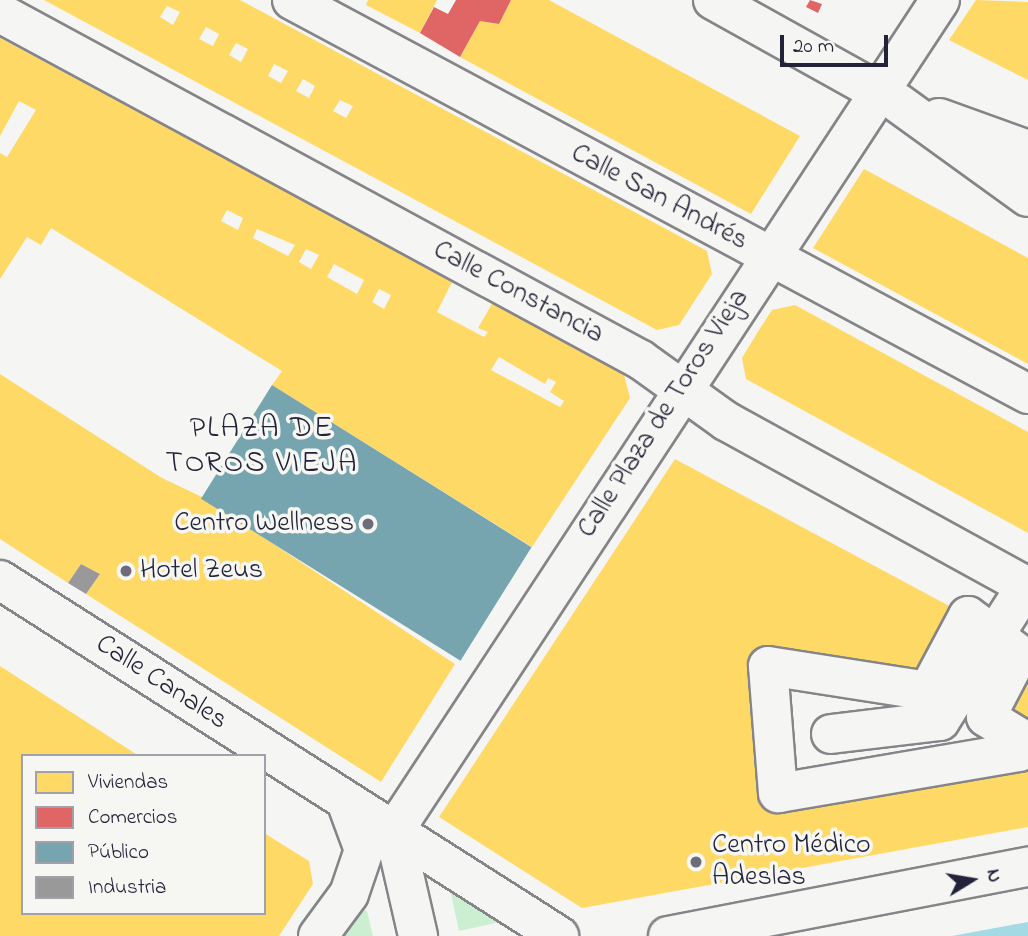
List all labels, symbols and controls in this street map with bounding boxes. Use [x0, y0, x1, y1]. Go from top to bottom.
scale bar [783, 21, 892, 65]
text: 20 m [793, 32, 834, 62]
street label: Calle San Andrés [565, 137, 753, 259]
street label: Calle Constancia [427, 234, 609, 352]
street label: Calle Plaza de Toros Vieja [571, 283, 757, 545]
district label: PLAZA DE TOROS VIEJA [167, 411, 357, 481]
place label: Centro Wellness [174, 507, 354, 541]
marker: Centro Wellness [360, 516, 376, 532]
place label: Hotel Zeus [140, 554, 263, 588]
marker: Hotel Zeus [118, 563, 134, 579]
street label: Calle Canales [89, 628, 233, 738]
legend [21, 754, 266, 915]
text: Viviendas [88, 768, 168, 798]
text: Comercios [88, 803, 177, 833]
place label: Centro Médico Adeslas [712, 829, 871, 895]
text: Público [88, 838, 149, 868]
north arrow [937, 845, 1007, 915]
marker: Centro Médico Adeslas [686, 852, 706, 872]
text: N [979, 867, 1008, 885]
text: Industria [88, 873, 166, 903]

